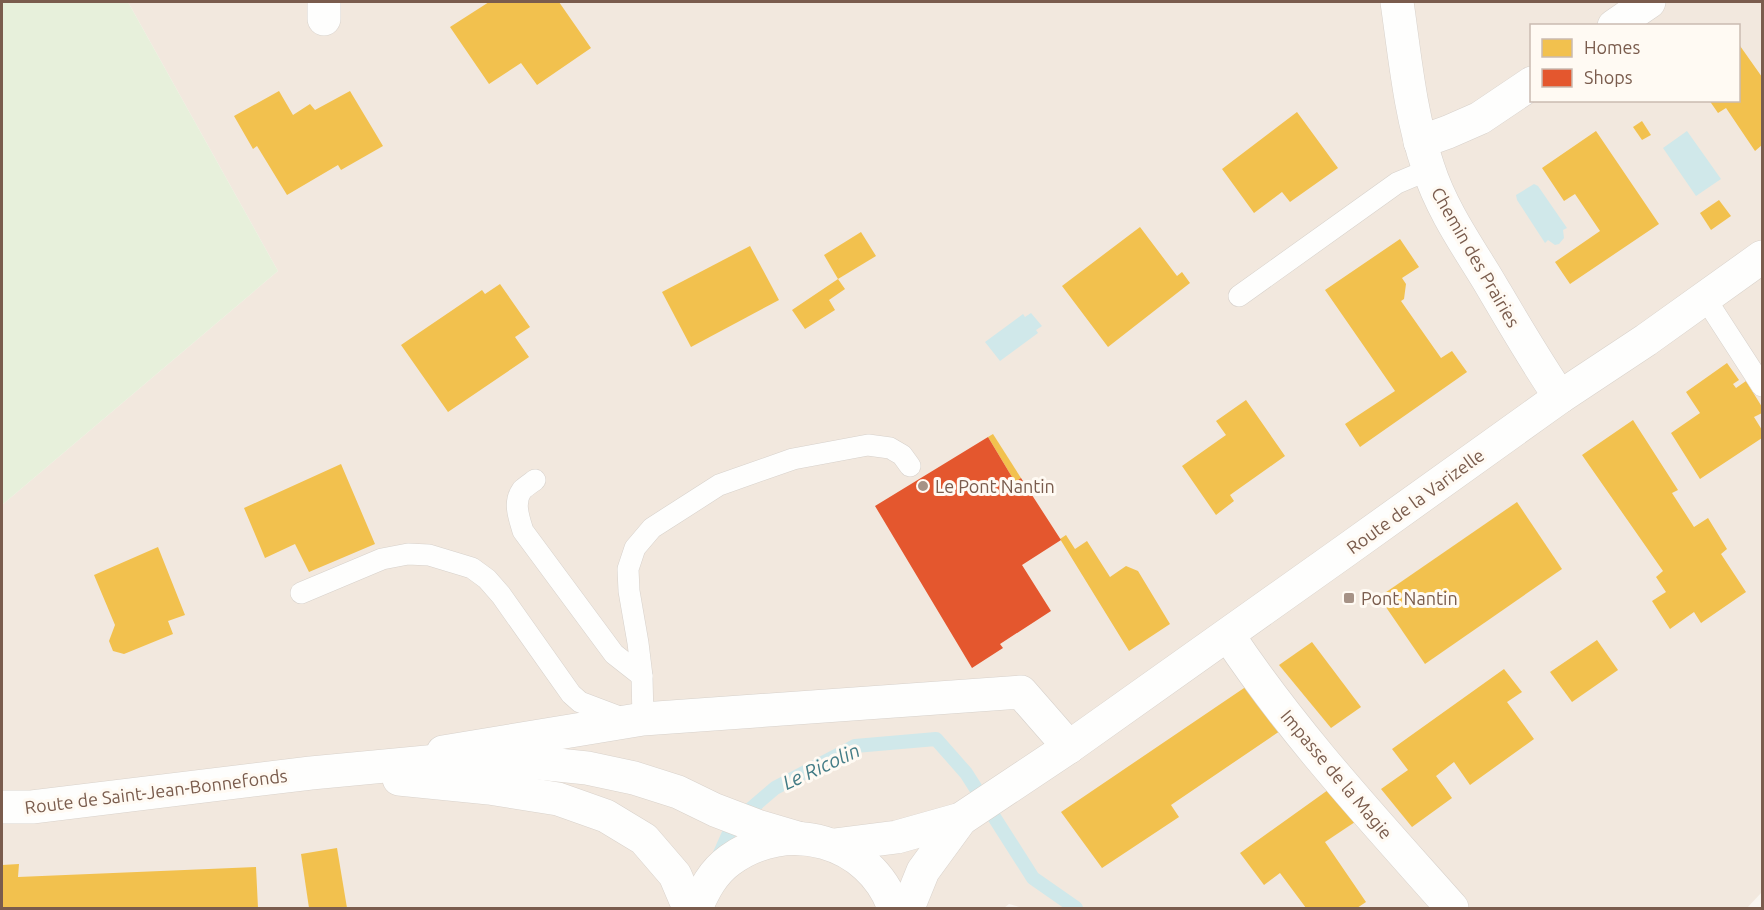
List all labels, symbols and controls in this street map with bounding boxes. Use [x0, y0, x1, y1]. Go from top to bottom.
legend [1530, 24, 1740, 102]
text: Homes [1584, 37, 1641, 57]
text: Shops [1584, 67, 1633, 87]
street label: Chemin des Prairies [1428, 184, 1524, 331]
street label: Route de la Varizelle [1342, 444, 1488, 558]
place label: Le Pont Nantin [935, 476, 1055, 496]
marker: Le Pont Nantin [916, 479, 930, 493]
place label: Pont Nantin [1361, 588, 1458, 608]
marker: Pont Nantin [1342, 591, 1356, 605]
street label: Impasse de la Magie [1277, 706, 1397, 842]
water label: Le Ricolin [779, 738, 863, 794]
street label: Route de Saint-Jean-Bonnefonds [24, 765, 289, 817]

